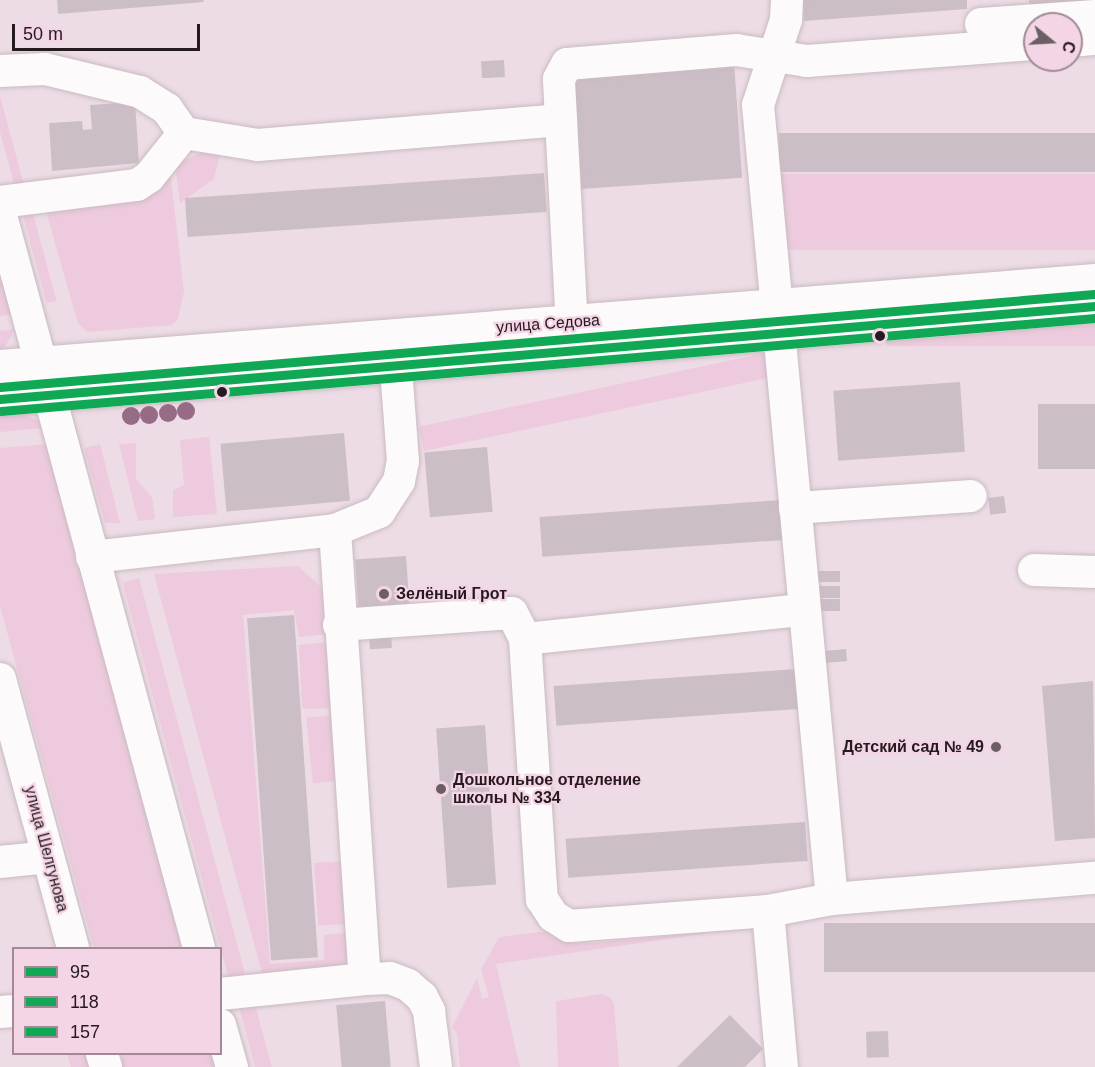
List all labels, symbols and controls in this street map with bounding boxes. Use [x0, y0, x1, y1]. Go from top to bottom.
scale bar [15, 12, 202, 50]
north arrow [1023, 12, 1083, 72]
text: 50 m [23, 24, 63, 44]
text: С [1059, 39, 1079, 55]
street label: улица Седова [495, 311, 601, 337]
unlabelled marker [874, 330, 886, 342]
unlabelled marker [216, 386, 228, 398]
place label: Зелёный Грот [396, 584, 507, 604]
marker: Зелёный Грот [377, 587, 391, 601]
place label: Детский сад № 49 [842, 737, 984, 757]
marker: Детский сад № 49 [989, 740, 1003, 754]
place label: Дошкольное отделение школы № 334 [453, 770, 641, 808]
marker: Дошкольное отделение школы № 334 [434, 782, 448, 796]
street label: улица Шелгунова [20, 784, 72, 914]
legend [12, 947, 222, 1055]
text: 95 [70, 962, 90, 982]
text: 118 [70, 992, 99, 1012]
text: 157 [70, 1022, 100, 1042]

